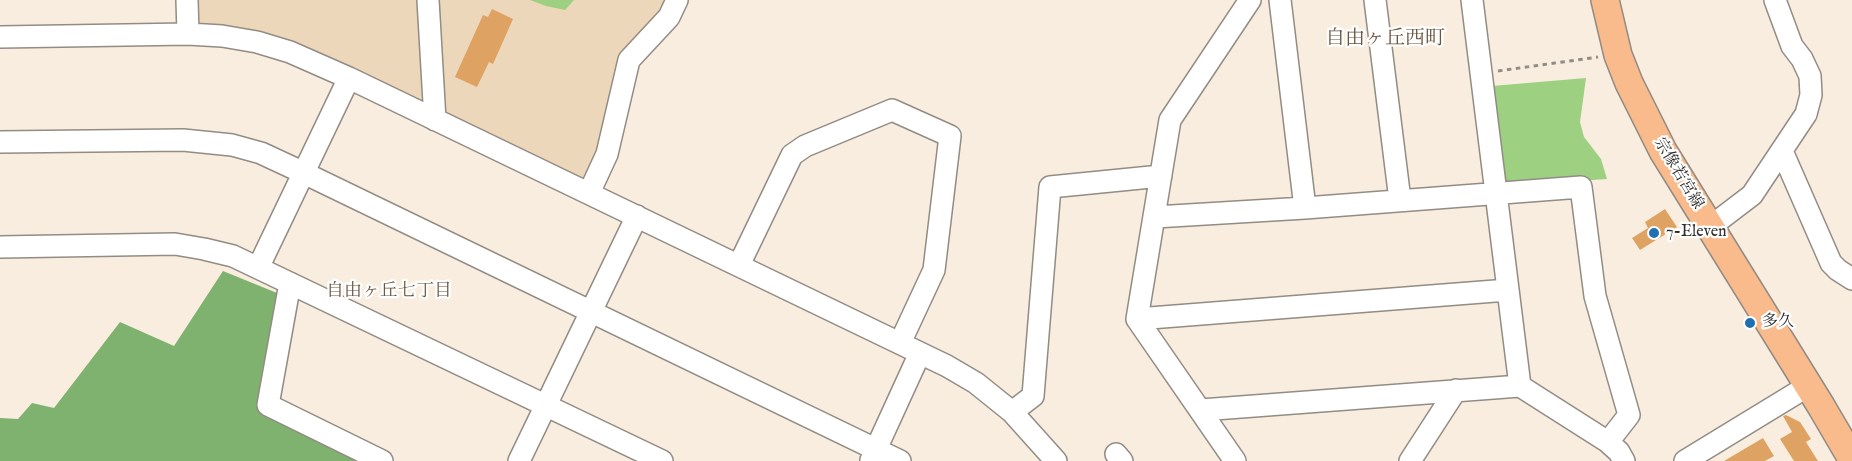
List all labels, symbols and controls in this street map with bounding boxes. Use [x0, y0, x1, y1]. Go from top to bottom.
district label: 自由ヶ丘西町 [1325, 28, 1445, 52]
street label: 宗像若宮線 [1649, 135, 1707, 213]
place label: 7-Eleven [1666, 223, 1727, 243]
marker: 7-Eleven [1647, 226, 1661, 240]
district label: 自由ヶ丘七丁目 [326, 281, 452, 303]
place label: 多久 [1762, 313, 1794, 333]
marker: 多久 [1743, 316, 1757, 330]

